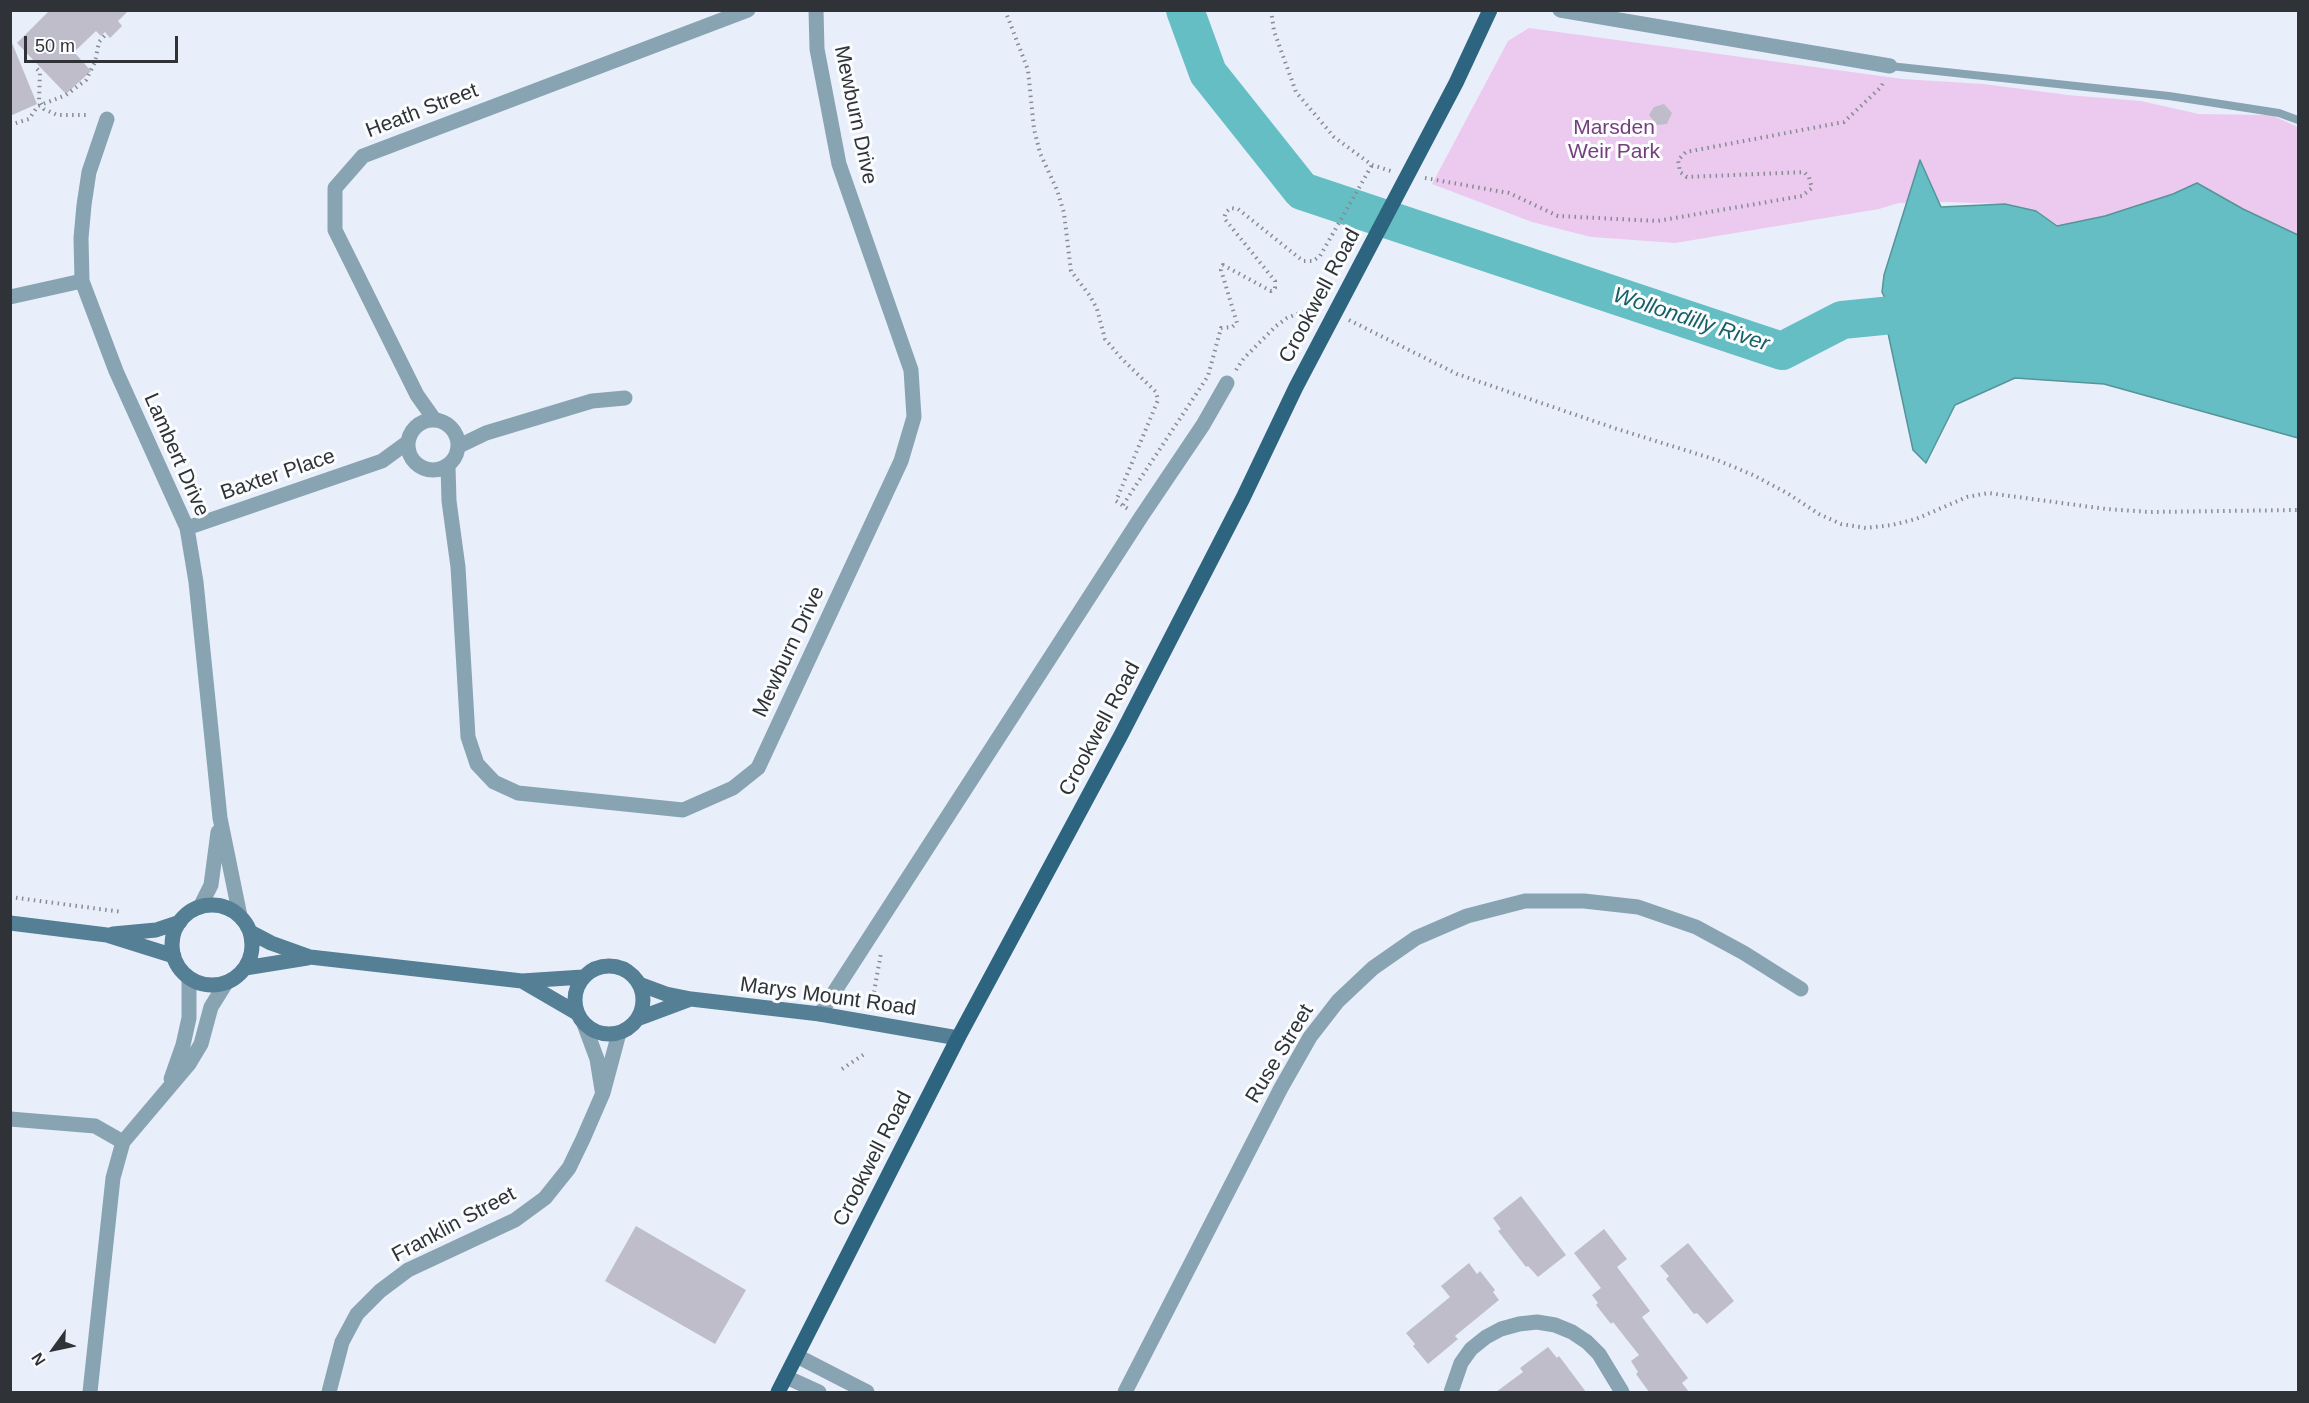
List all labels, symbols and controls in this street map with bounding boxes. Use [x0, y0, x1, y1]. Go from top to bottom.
scale bar [27, 24, 182, 62]
text: 50 m [35, 36, 75, 56]
street label: Mewburn Drive [828, 43, 882, 187]
street label: Heath Street [362, 78, 482, 144]
park label: Marsden Weir Park [1568, 115, 1660, 165]
street label: Crookwell Road [1274, 225, 1366, 367]
water label: Wollondilly River [1610, 282, 1772, 358]
street label: Lambert Drive [138, 390, 214, 520]
street label: Baxter Place [218, 444, 338, 506]
street label: Mewburn Drive [748, 583, 830, 721]
street label: Crookwell Road [1054, 658, 1146, 800]
street label: Marys Mount Road [738, 972, 918, 1022]
street label: Ruse Street [1241, 1000, 1319, 1108]
street label: Crookwell Road [828, 1087, 918, 1231]
street label: Franklin Street [388, 1182, 520, 1268]
north arrow [24, 1319, 84, 1379]
text: N [28, 1350, 49, 1369]

